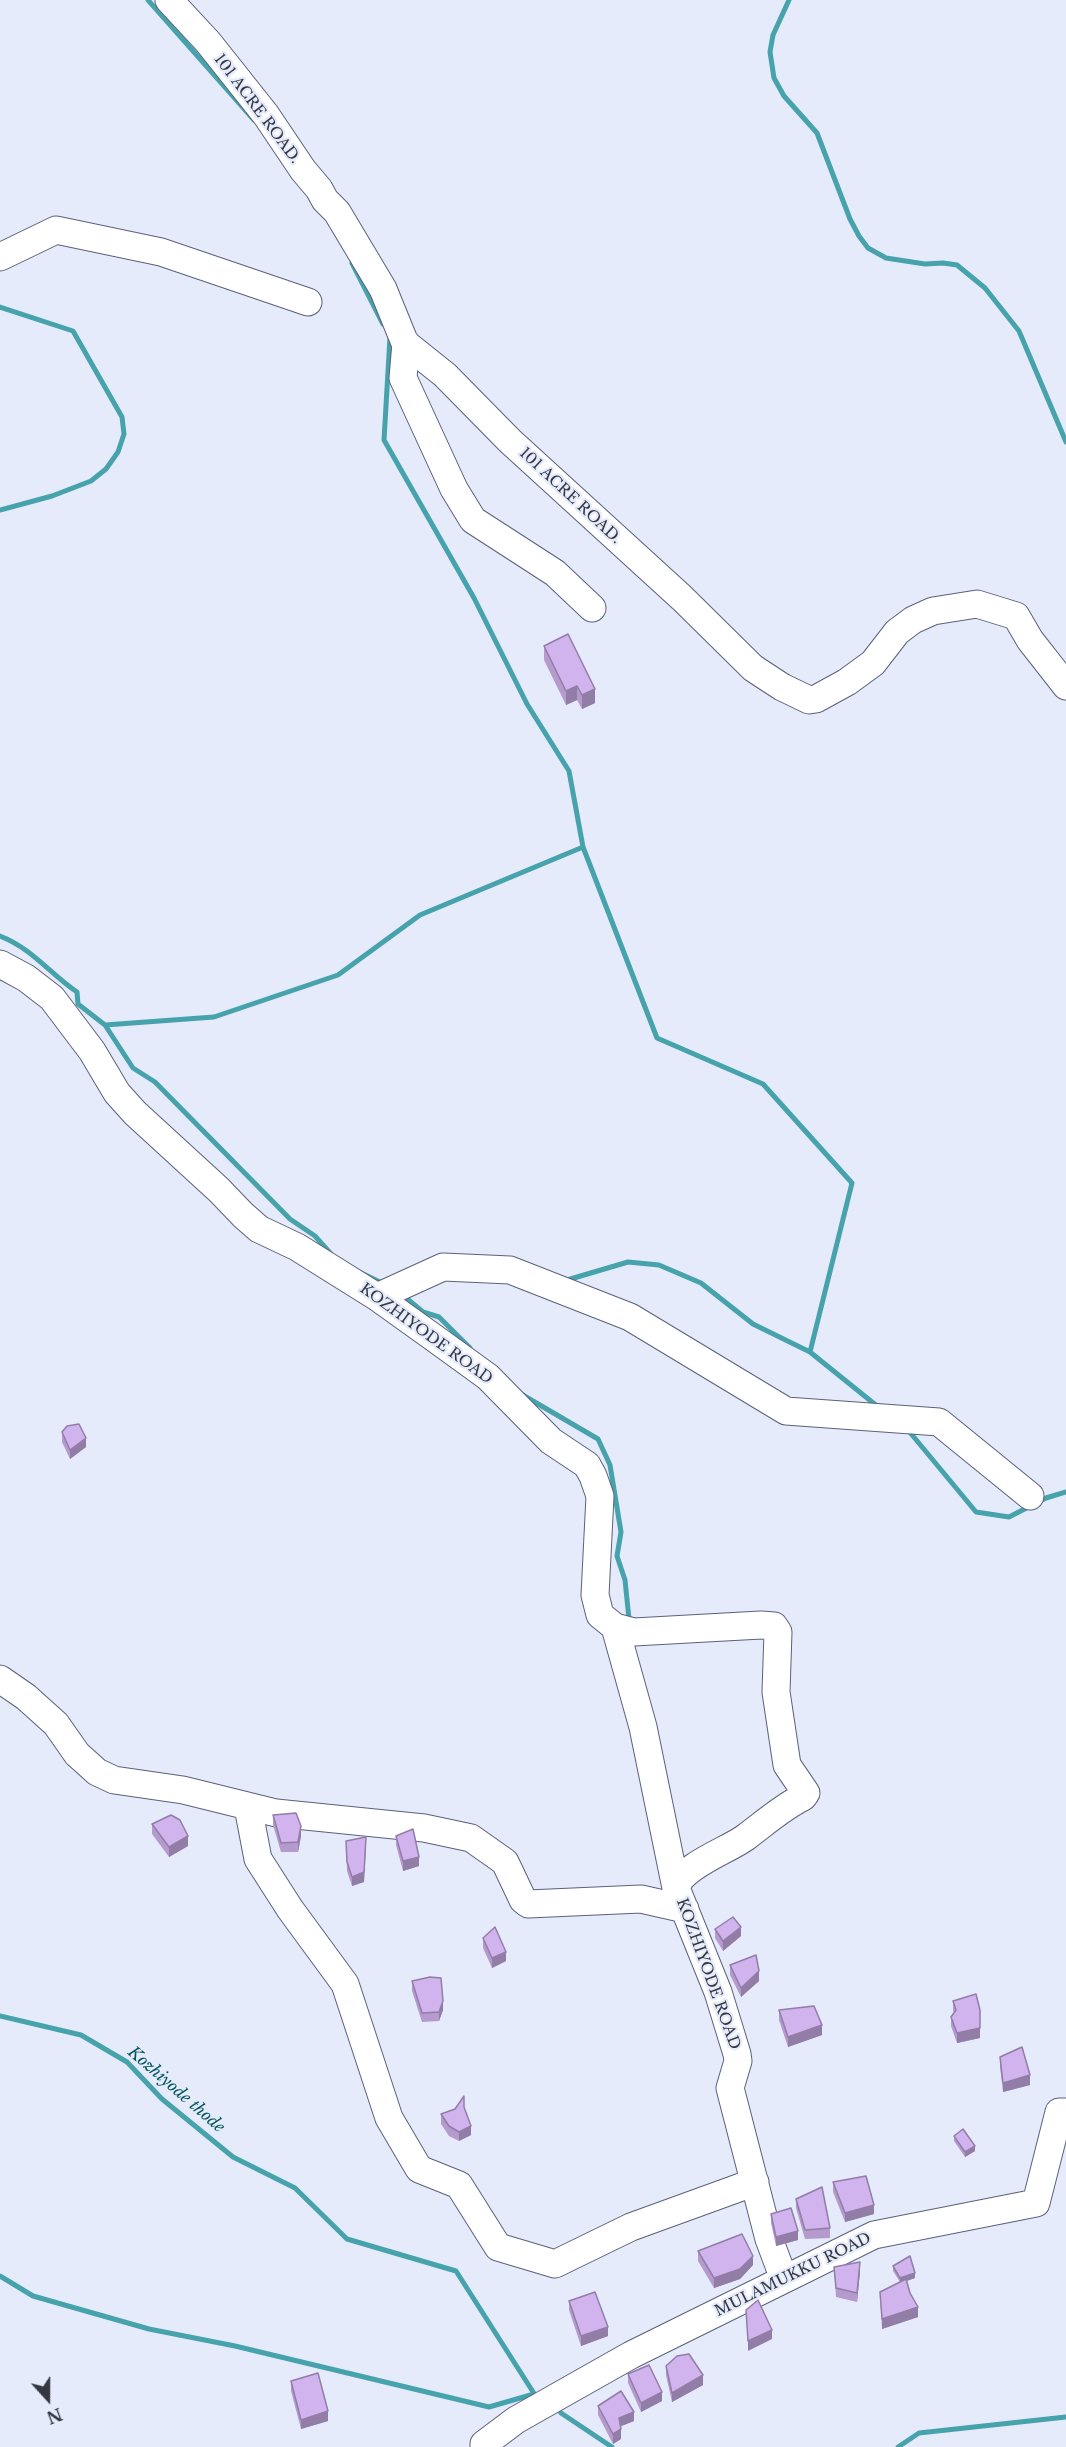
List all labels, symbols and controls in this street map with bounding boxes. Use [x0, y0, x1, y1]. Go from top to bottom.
street label: 101 ACRE ROAD. [210, 51, 304, 167]
street label: 101 ACRE ROAD. [515, 444, 625, 548]
street label: KOZHIYODE ROAD [356, 1280, 496, 1388]
street label: KOZHIYODE ROAD [672, 1896, 744, 2052]
water label: Kozhiyode thode [124, 2043, 228, 2137]
street label: MULAMUKKU ROAD [712, 2229, 874, 2321]
north arrow [18, 2369, 78, 2429]
text: N [44, 2404, 65, 2428]

